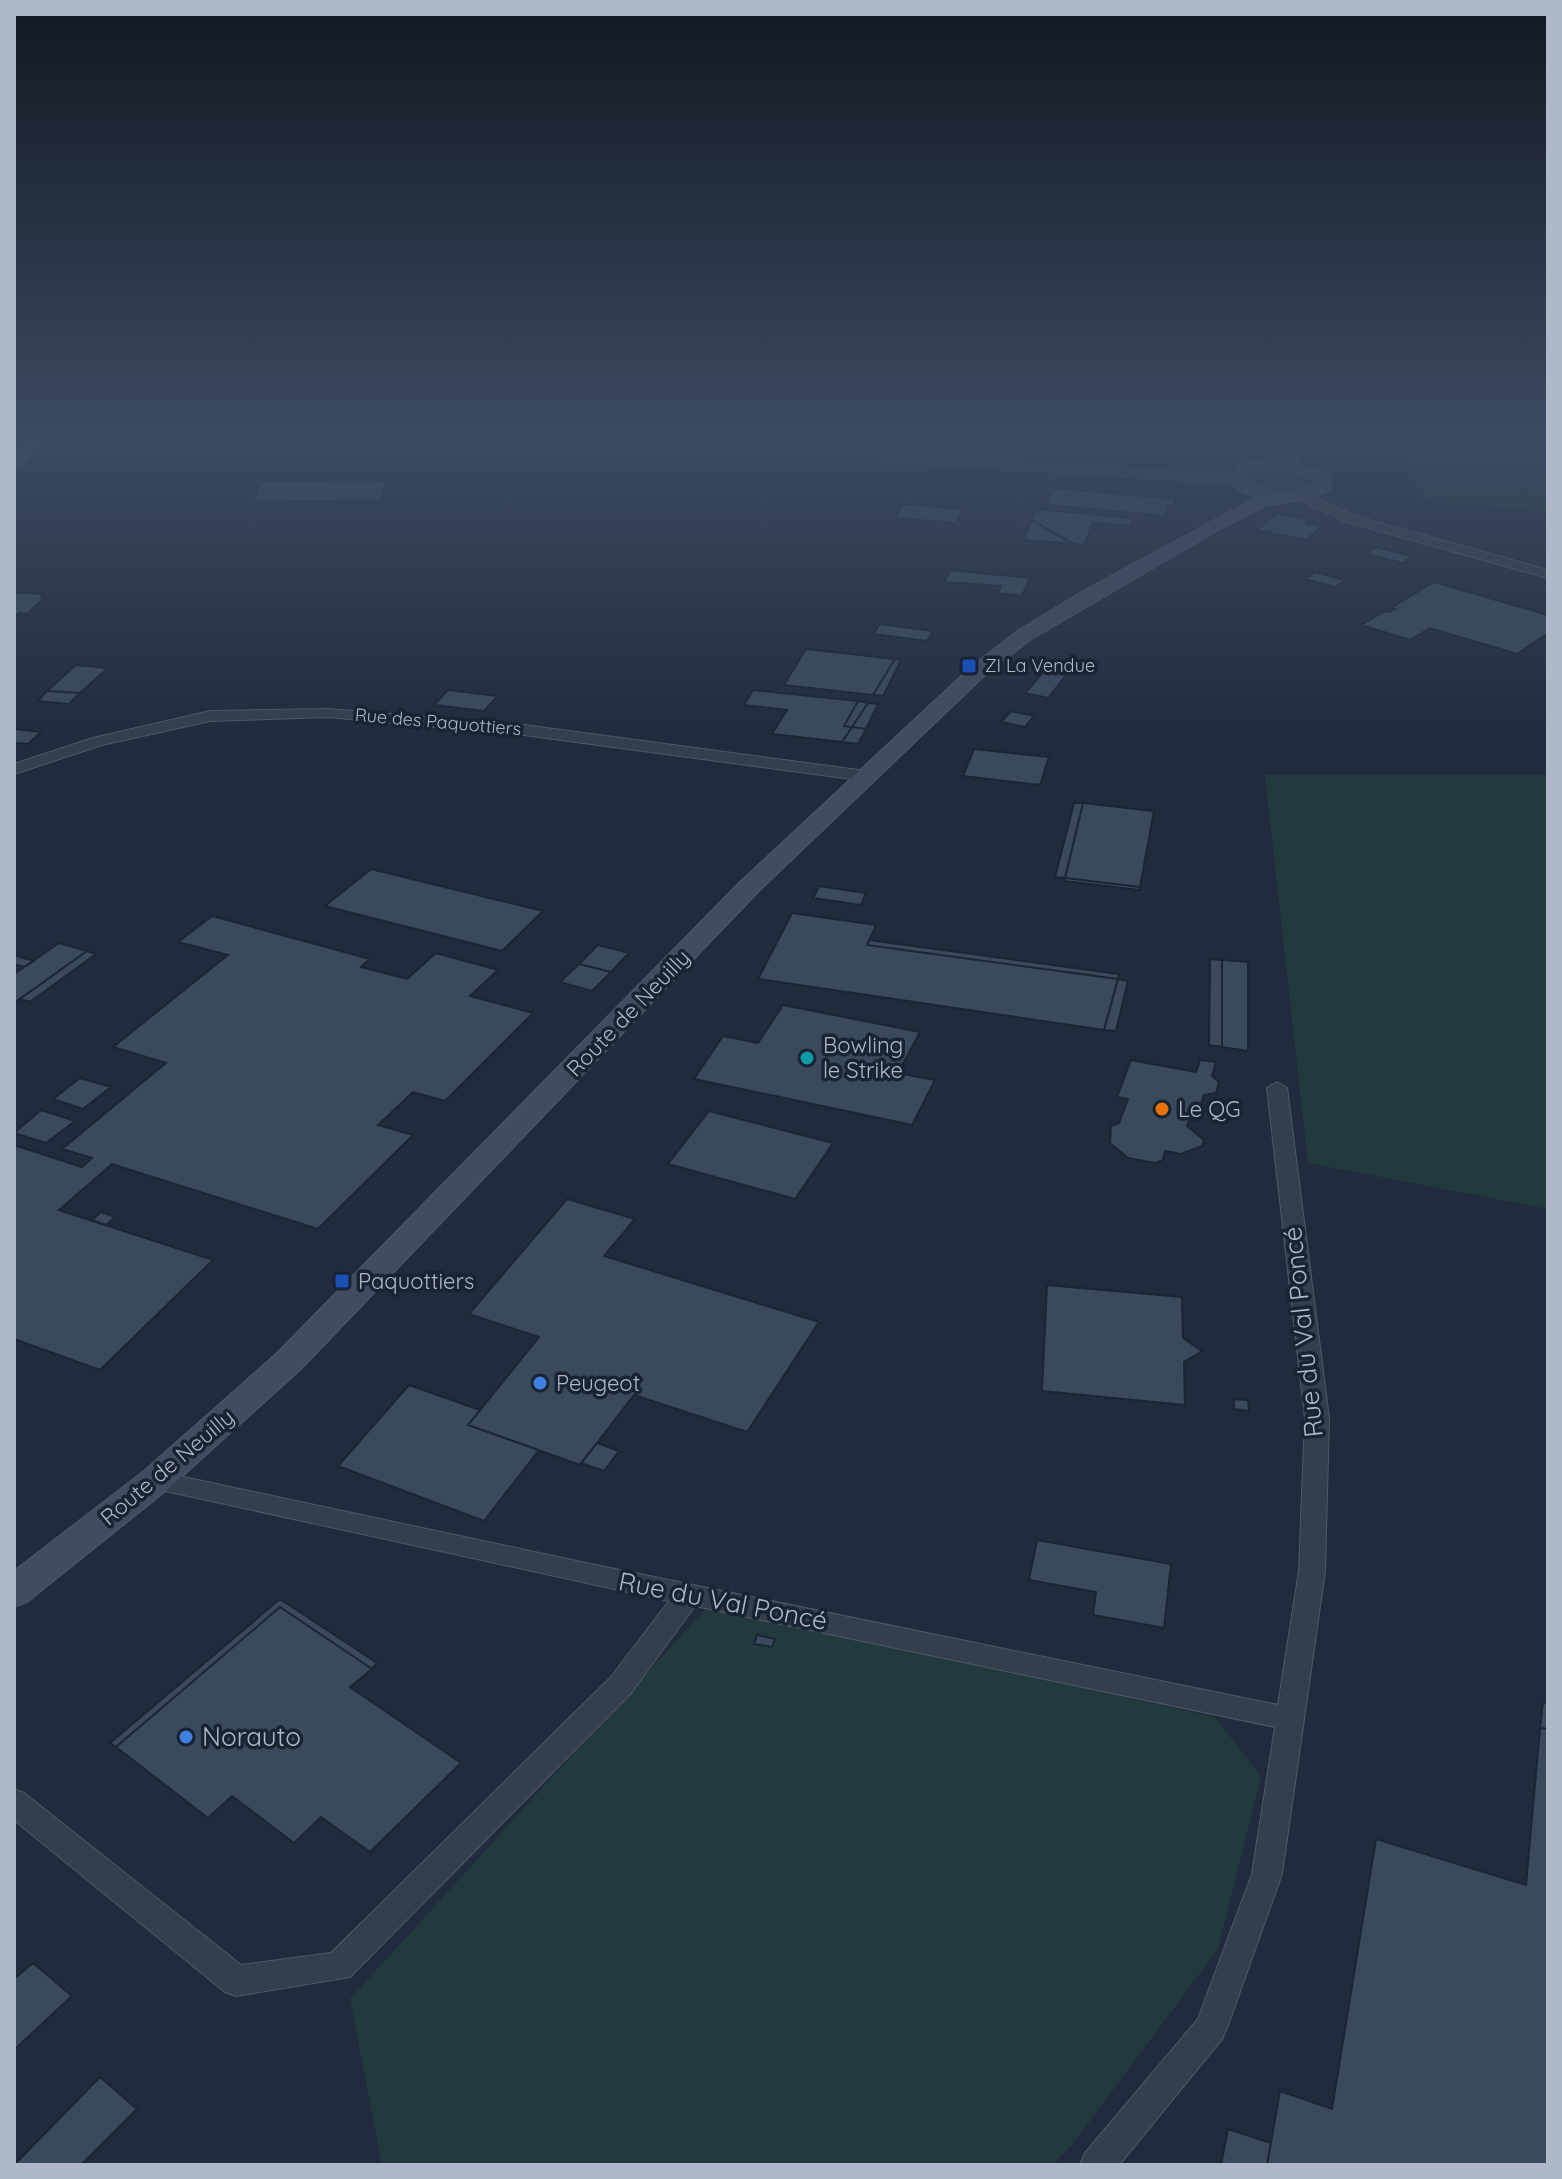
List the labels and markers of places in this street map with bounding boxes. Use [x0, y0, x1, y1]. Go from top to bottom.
place label: ZI La Vendue [985, 654, 1095, 677]
marker: ZI La Vendue [960, 657, 978, 675]
place label: Bowling le Strike [823, 1031, 903, 1084]
marker: Bowling le Strike [798, 1049, 816, 1067]
place label: Le QG [1178, 1095, 1240, 1123]
marker: Le QG [1153, 1100, 1171, 1118]
place label: Paquottiers [358, 1267, 474, 1295]
marker: Paquottiers [333, 1272, 351, 1290]
place label: Peugeot [556, 1369, 640, 1397]
marker: Peugeot [531, 1374, 549, 1392]
place label: Norauto [202, 1720, 301, 1753]
marker: Norauto [177, 1728, 195, 1746]

